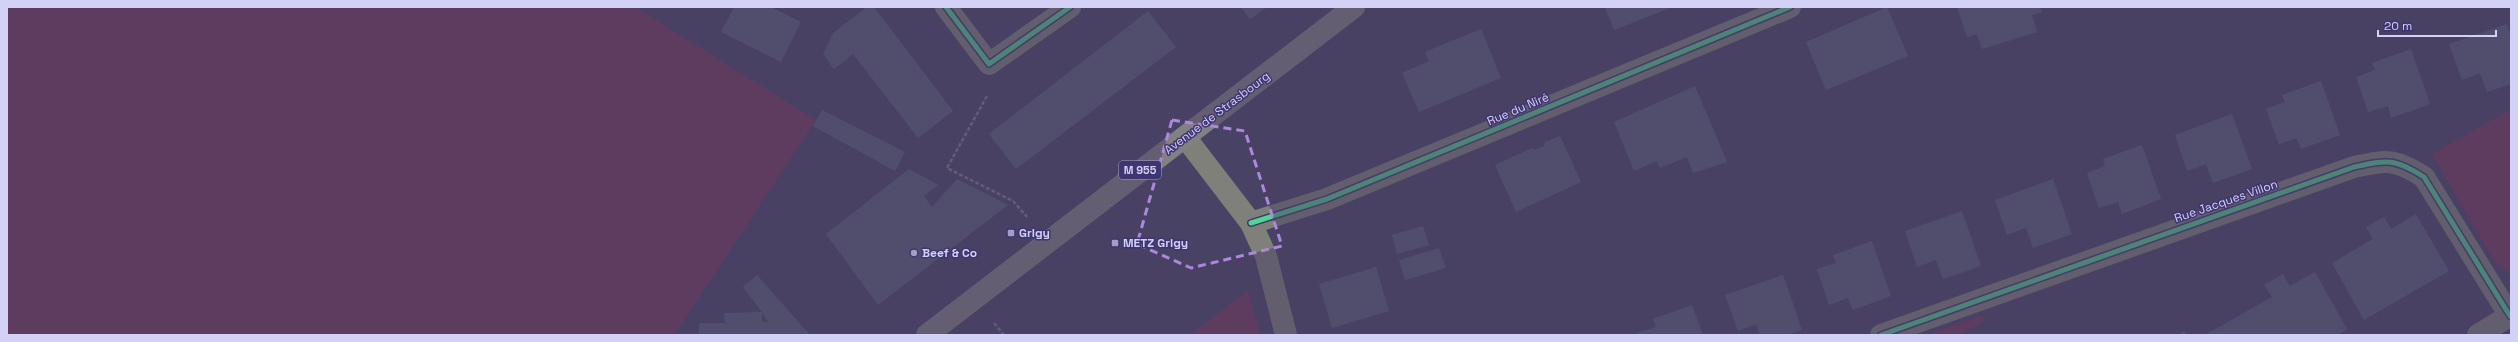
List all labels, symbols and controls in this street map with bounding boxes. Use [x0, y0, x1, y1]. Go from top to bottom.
scale bar [2378, 12, 2496, 38]
text: 20 m [2384, 18, 2412, 34]
street label: Avenue de Strasbourg [1161, 68, 1273, 158]
street label: Rue du Niré [1485, 89, 1551, 129]
road number: M 955 [1119, 161, 1161, 179]
street label: Rue Jacques Villon [2172, 176, 2280, 226]
place label: Grigy [1019, 225, 1050, 241]
marker: Grigy [1006, 228, 1016, 238]
place label: METZ Grigy [1123, 235, 1188, 251]
marker: METZ Grigy [1110, 238, 1120, 248]
place label: Beef & Co [922, 245, 977, 261]
marker: Beef & Co [909, 248, 919, 258]

